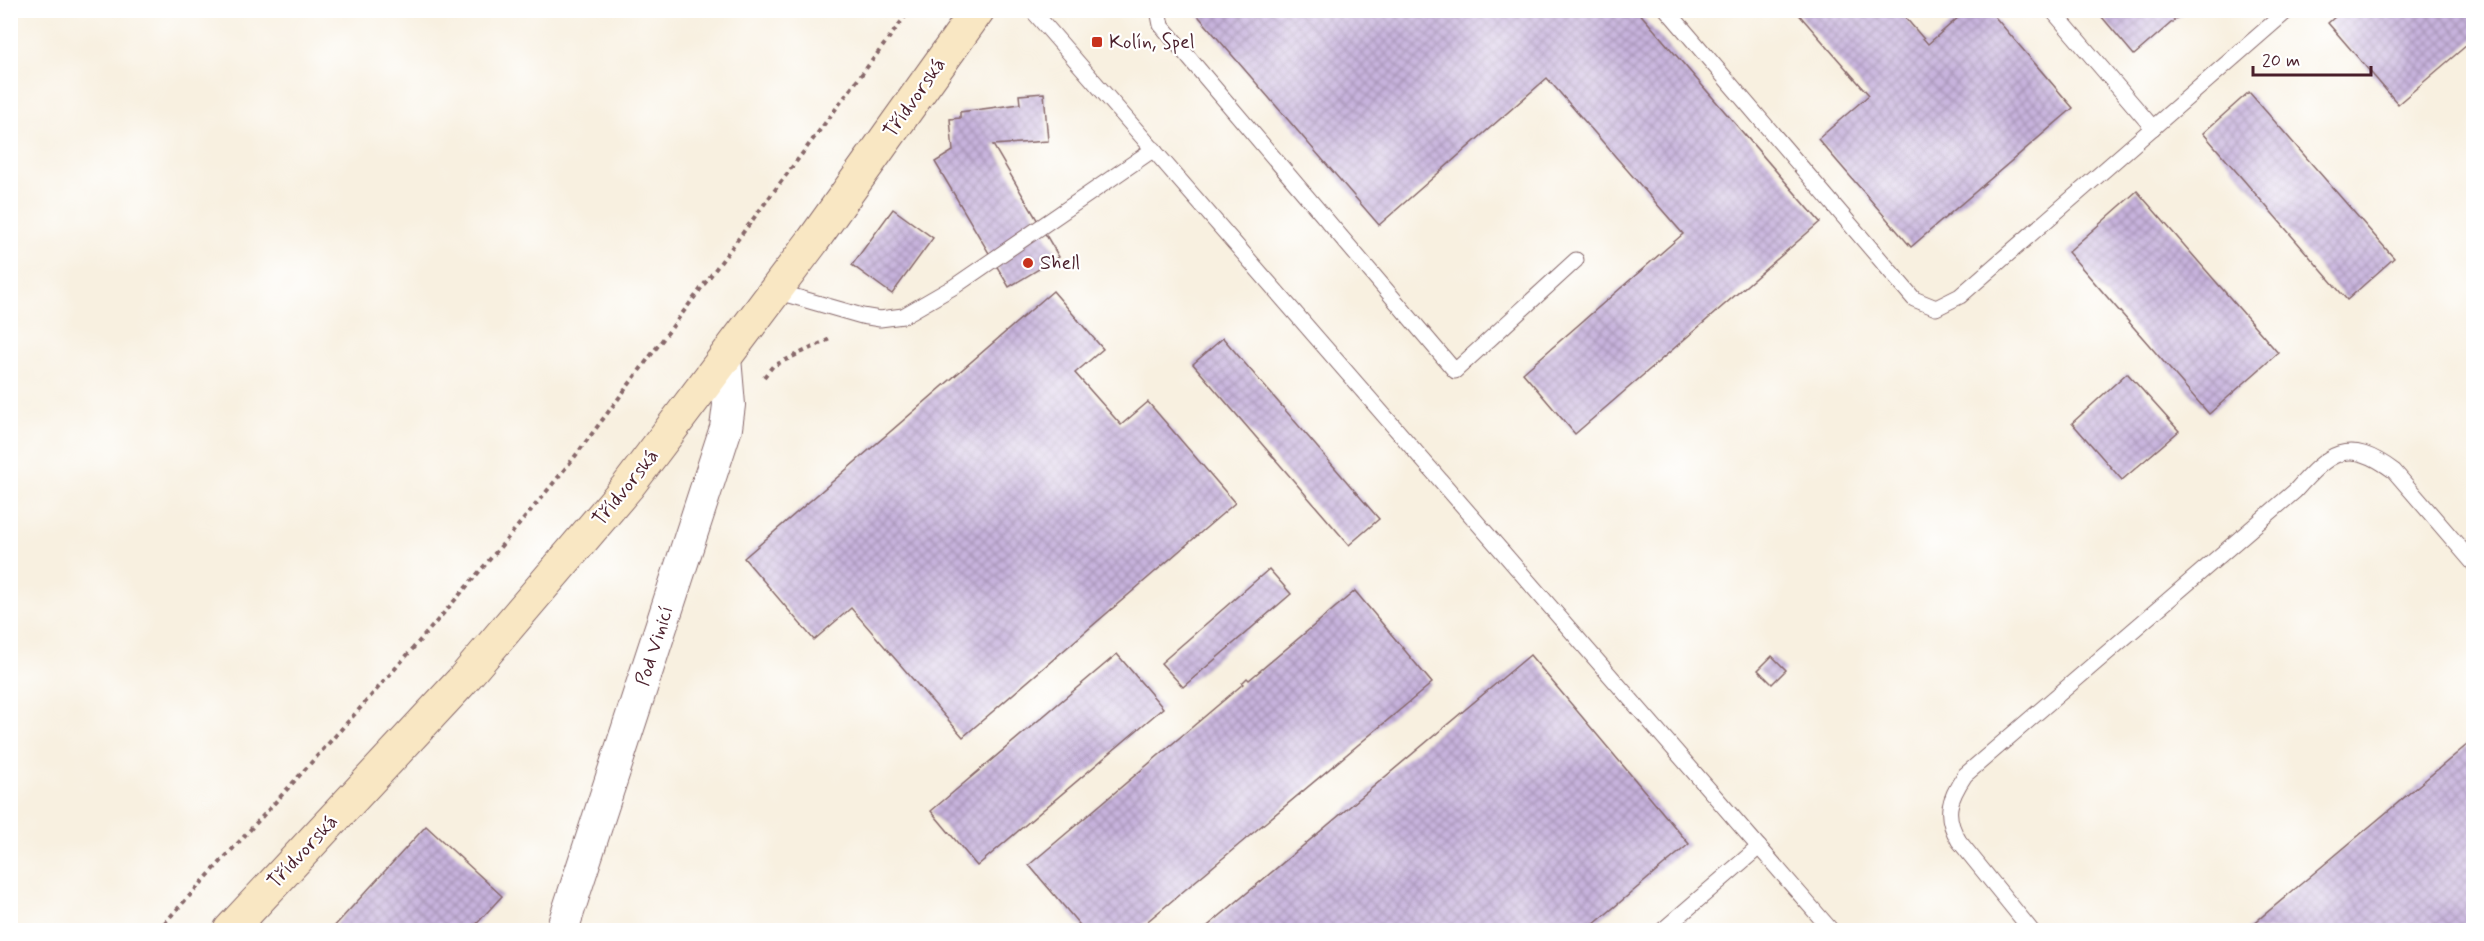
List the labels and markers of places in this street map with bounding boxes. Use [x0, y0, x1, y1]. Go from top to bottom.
place label: Kolín, Spel [1109, 29, 1195, 56]
marker: Kolín, Spel [1090, 35, 1104, 49]
place label: Shell [1040, 250, 1080, 277]
marker: Shell [1021, 256, 1035, 270]

